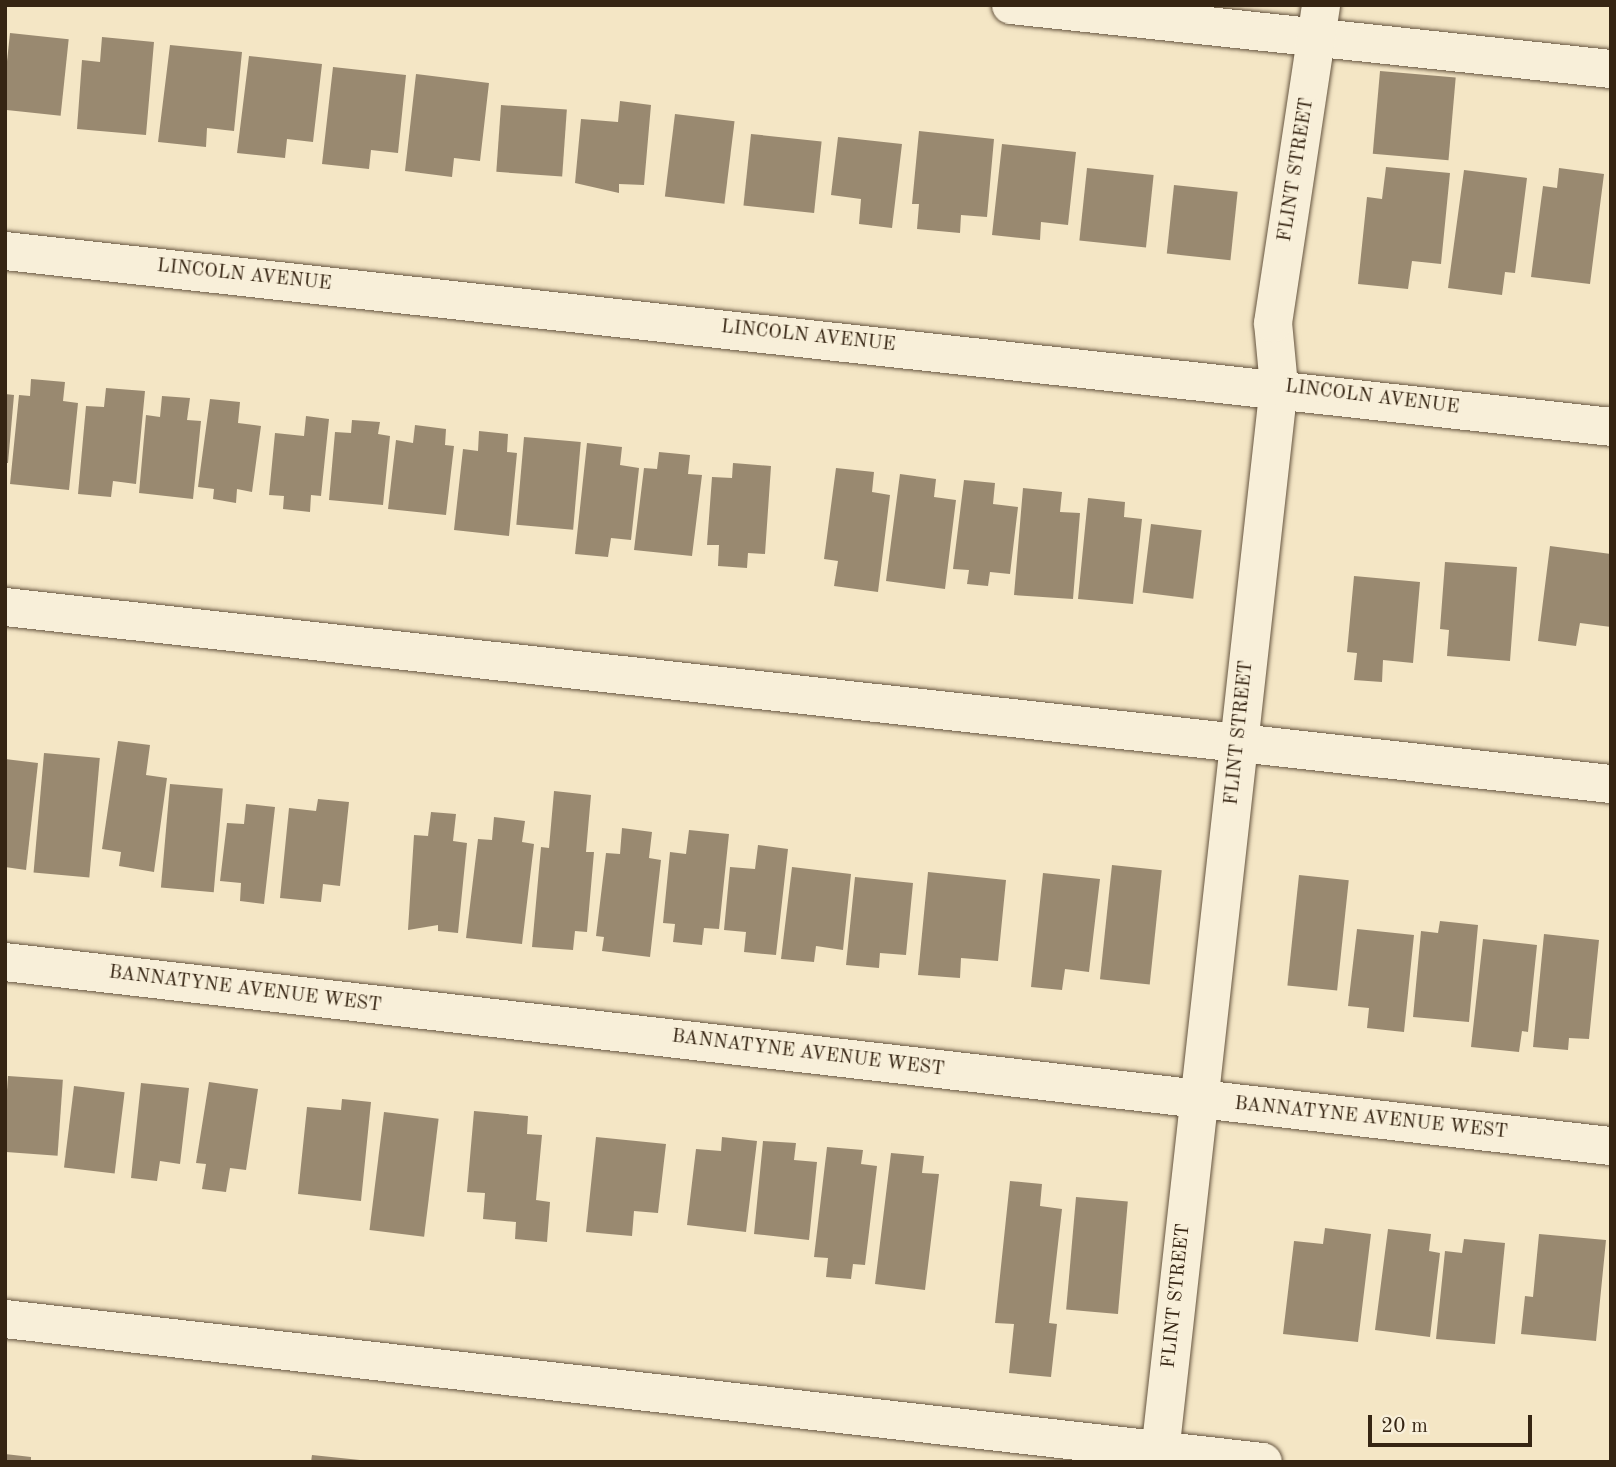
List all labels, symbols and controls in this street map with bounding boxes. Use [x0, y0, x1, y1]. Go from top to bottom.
street label: FLINT STREET [1274, 96, 1320, 244]
street label: LINCOLN AVENUE [156, 256, 332, 296]
street label: LINCOLN AVENUE [720, 317, 896, 357]
street label: LINCOLN AVENUE [1284, 376, 1460, 420]
street label: FLINT STREET [1221, 660, 1259, 806]
street label: BANNATYNE AVENUE WEST [107, 962, 383, 1018]
street label: BANNATYNE AVENUE WEST [670, 1026, 946, 1082]
street label: BANNATYNE AVENUE WEST [1233, 1093, 1509, 1145]
street label: FLINT STREET [1158, 1223, 1196, 1369]
scale bar [1371, 1400, 1536, 1444]
text: 20 m [1381, 1416, 1428, 1437]

